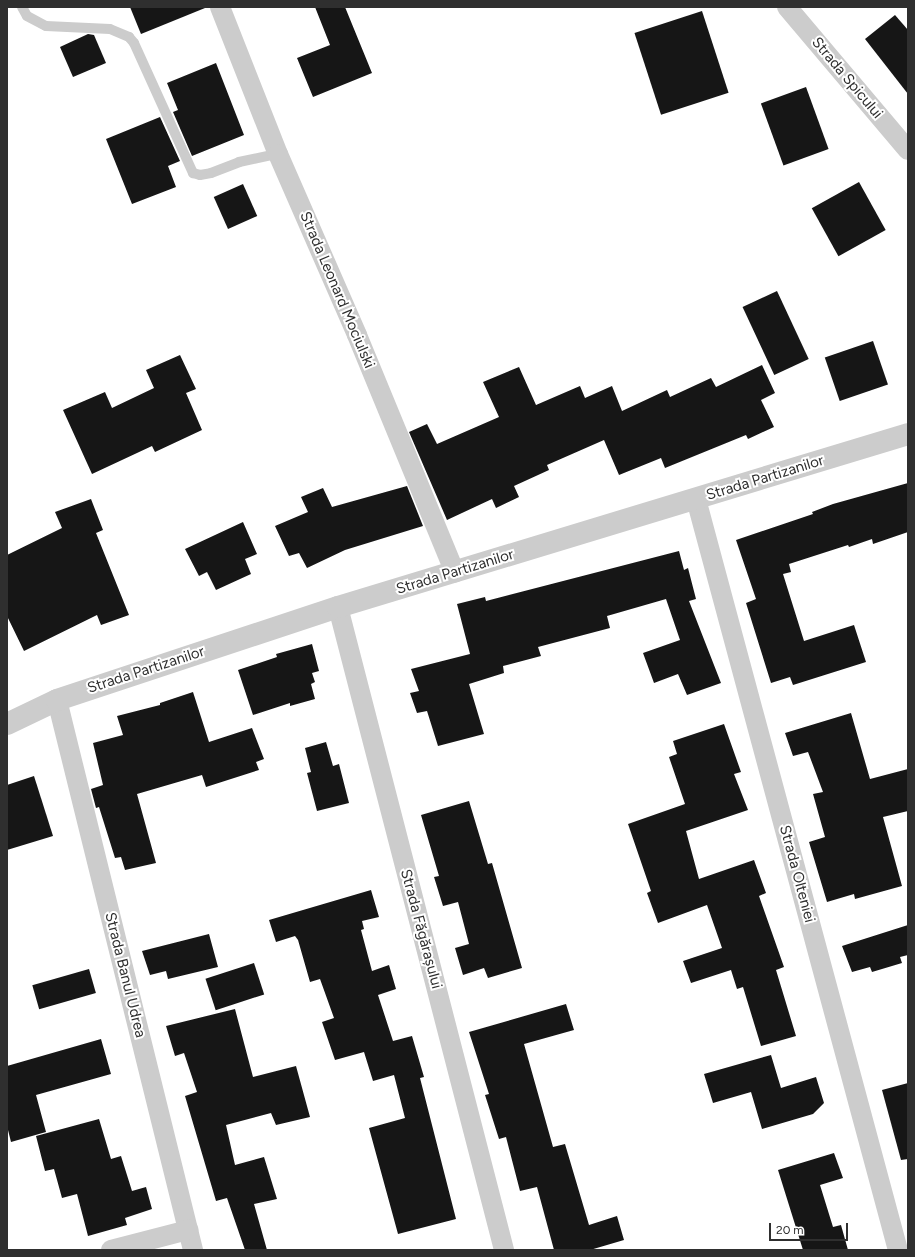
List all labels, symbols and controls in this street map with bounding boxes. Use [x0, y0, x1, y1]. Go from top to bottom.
street label: Strada Spicului [808, 34, 886, 122]
street label: Strada Leonard Mociulski [296, 209, 378, 371]
street label: Strada Partizanilor [704, 452, 826, 504]
street label: Strada Partizanilor [394, 546, 516, 598]
street label: Strada Partizanilor [85, 643, 207, 697]
street label: Strada Olteniei [775, 823, 819, 925]
street label: Strada Făgărașului [396, 867, 446, 991]
street label: Strada Banul Udrea [101, 910, 149, 1040]
scale bar [771, 1215, 850, 1241]
text: 20 m [776, 1223, 804, 1237]

